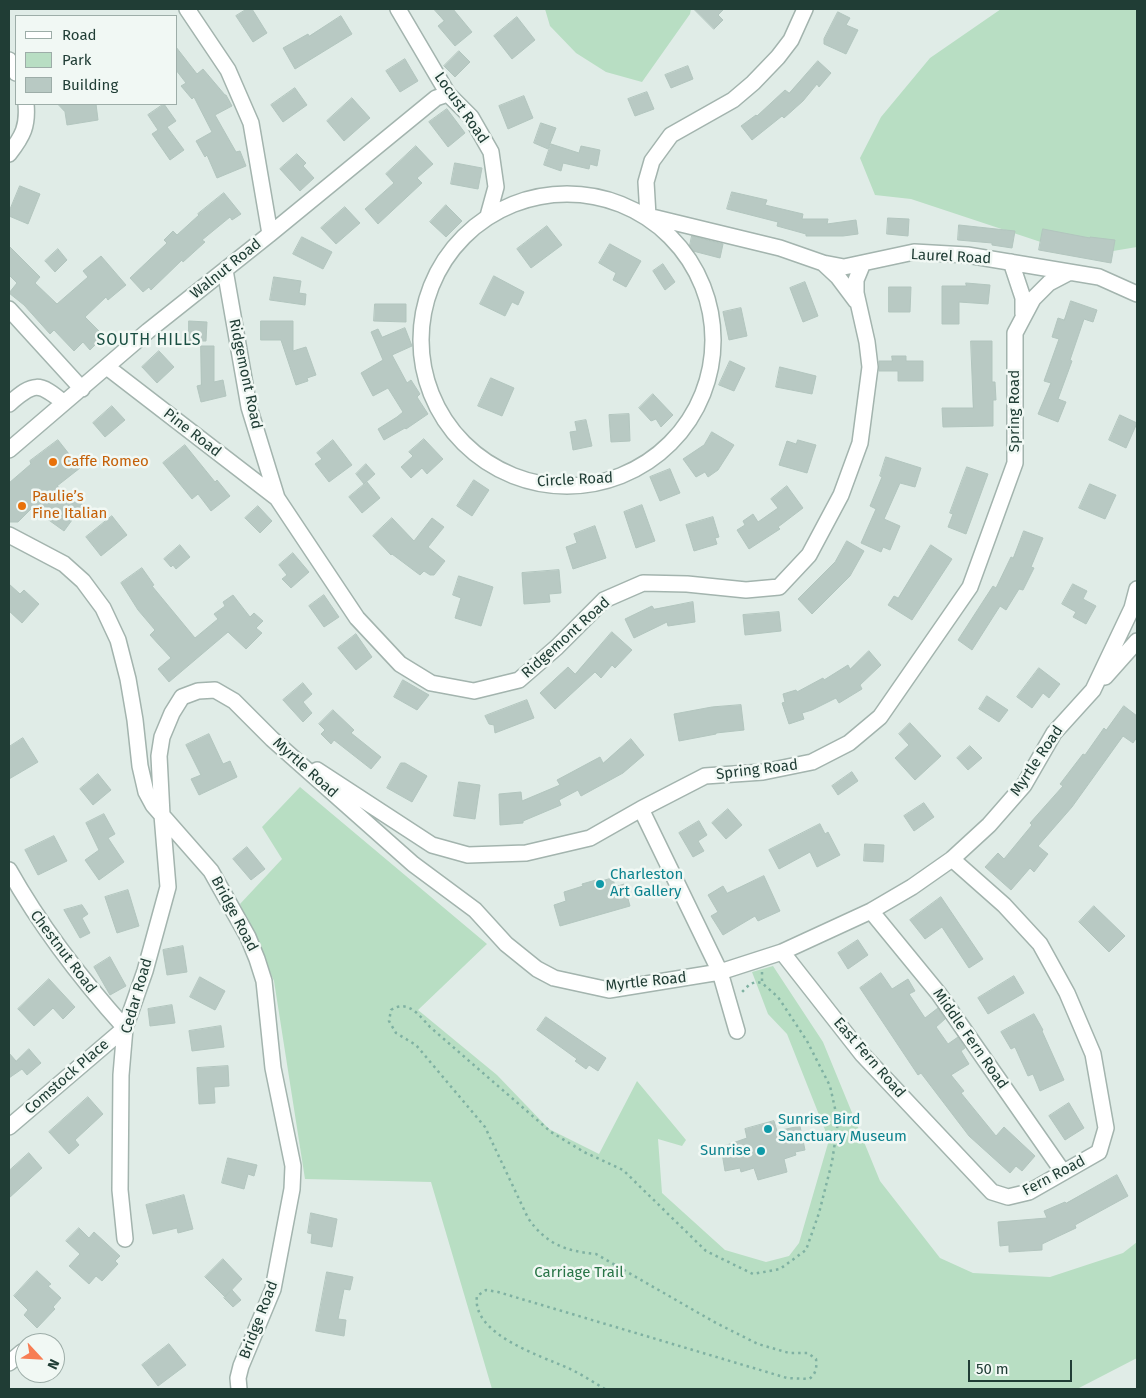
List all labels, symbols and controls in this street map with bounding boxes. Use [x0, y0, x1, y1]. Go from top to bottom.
legend [15, 15, 178, 105]
text: Road [62, 26, 97, 44]
text: Park [62, 51, 92, 69]
street label: Locust Road [430, 69, 492, 147]
text: Building [62, 76, 118, 94]
street label: Walnut Road [187, 235, 265, 303]
street label: Laurel Road [910, 246, 992, 268]
street label: Ridgemont Road [225, 317, 265, 431]
district label: SOUTH HILLS [95, 331, 203, 351]
street label: Spring Road [1006, 370, 1024, 452]
street label: Pine Road [159, 405, 225, 461]
place label: Caffe Romeo [63, 453, 149, 471]
marker: Caffe Romeo [47, 456, 59, 468]
street label: Circle Road [536, 469, 614, 491]
place label: Paulie’s Fine Italian [32, 488, 107, 523]
marker: Paulie’s Fine Italian [16, 500, 28, 512]
street label: Ridgemont Road [518, 594, 614, 682]
street label: Myrtle Road [1007, 722, 1067, 800]
street label: Myrtle Road [269, 734, 341, 802]
street label: Spring Road [715, 756, 799, 784]
place label: Charleston Art Gallery [610, 866, 683, 901]
street label: Bridge Road [207, 873, 261, 955]
marker: Charleston Art Gallery [594, 878, 606, 890]
street label: Chestnut Road [26, 907, 100, 997]
street label: Cedar Road [118, 956, 156, 1036]
street label: Myrtle Road [605, 969, 687, 995]
street label: Middle Fern Road [929, 985, 1011, 1093]
street label: East Fern Road [829, 1014, 909, 1102]
street label: Comstock Place [21, 1036, 113, 1118]
place label: Sunrise Bird Sanctuary Museum [778, 1111, 907, 1146]
marker: Sunrise Bird Sanctuary Museum [762, 1123, 774, 1135]
place label: Sunrise [700, 1142, 751, 1160]
marker: Sunrise [755, 1145, 767, 1157]
street label: Fern Road [1020, 1152, 1088, 1200]
park label: Carriage Trail [534, 1264, 624, 1282]
street label: Bridge Road [236, 1278, 282, 1362]
north arrow [15, 1333, 65, 1383]
scale bar [971, 1350, 1075, 1382]
text: N [43, 1356, 63, 1372]
text: 50 m [976, 1360, 1009, 1378]

